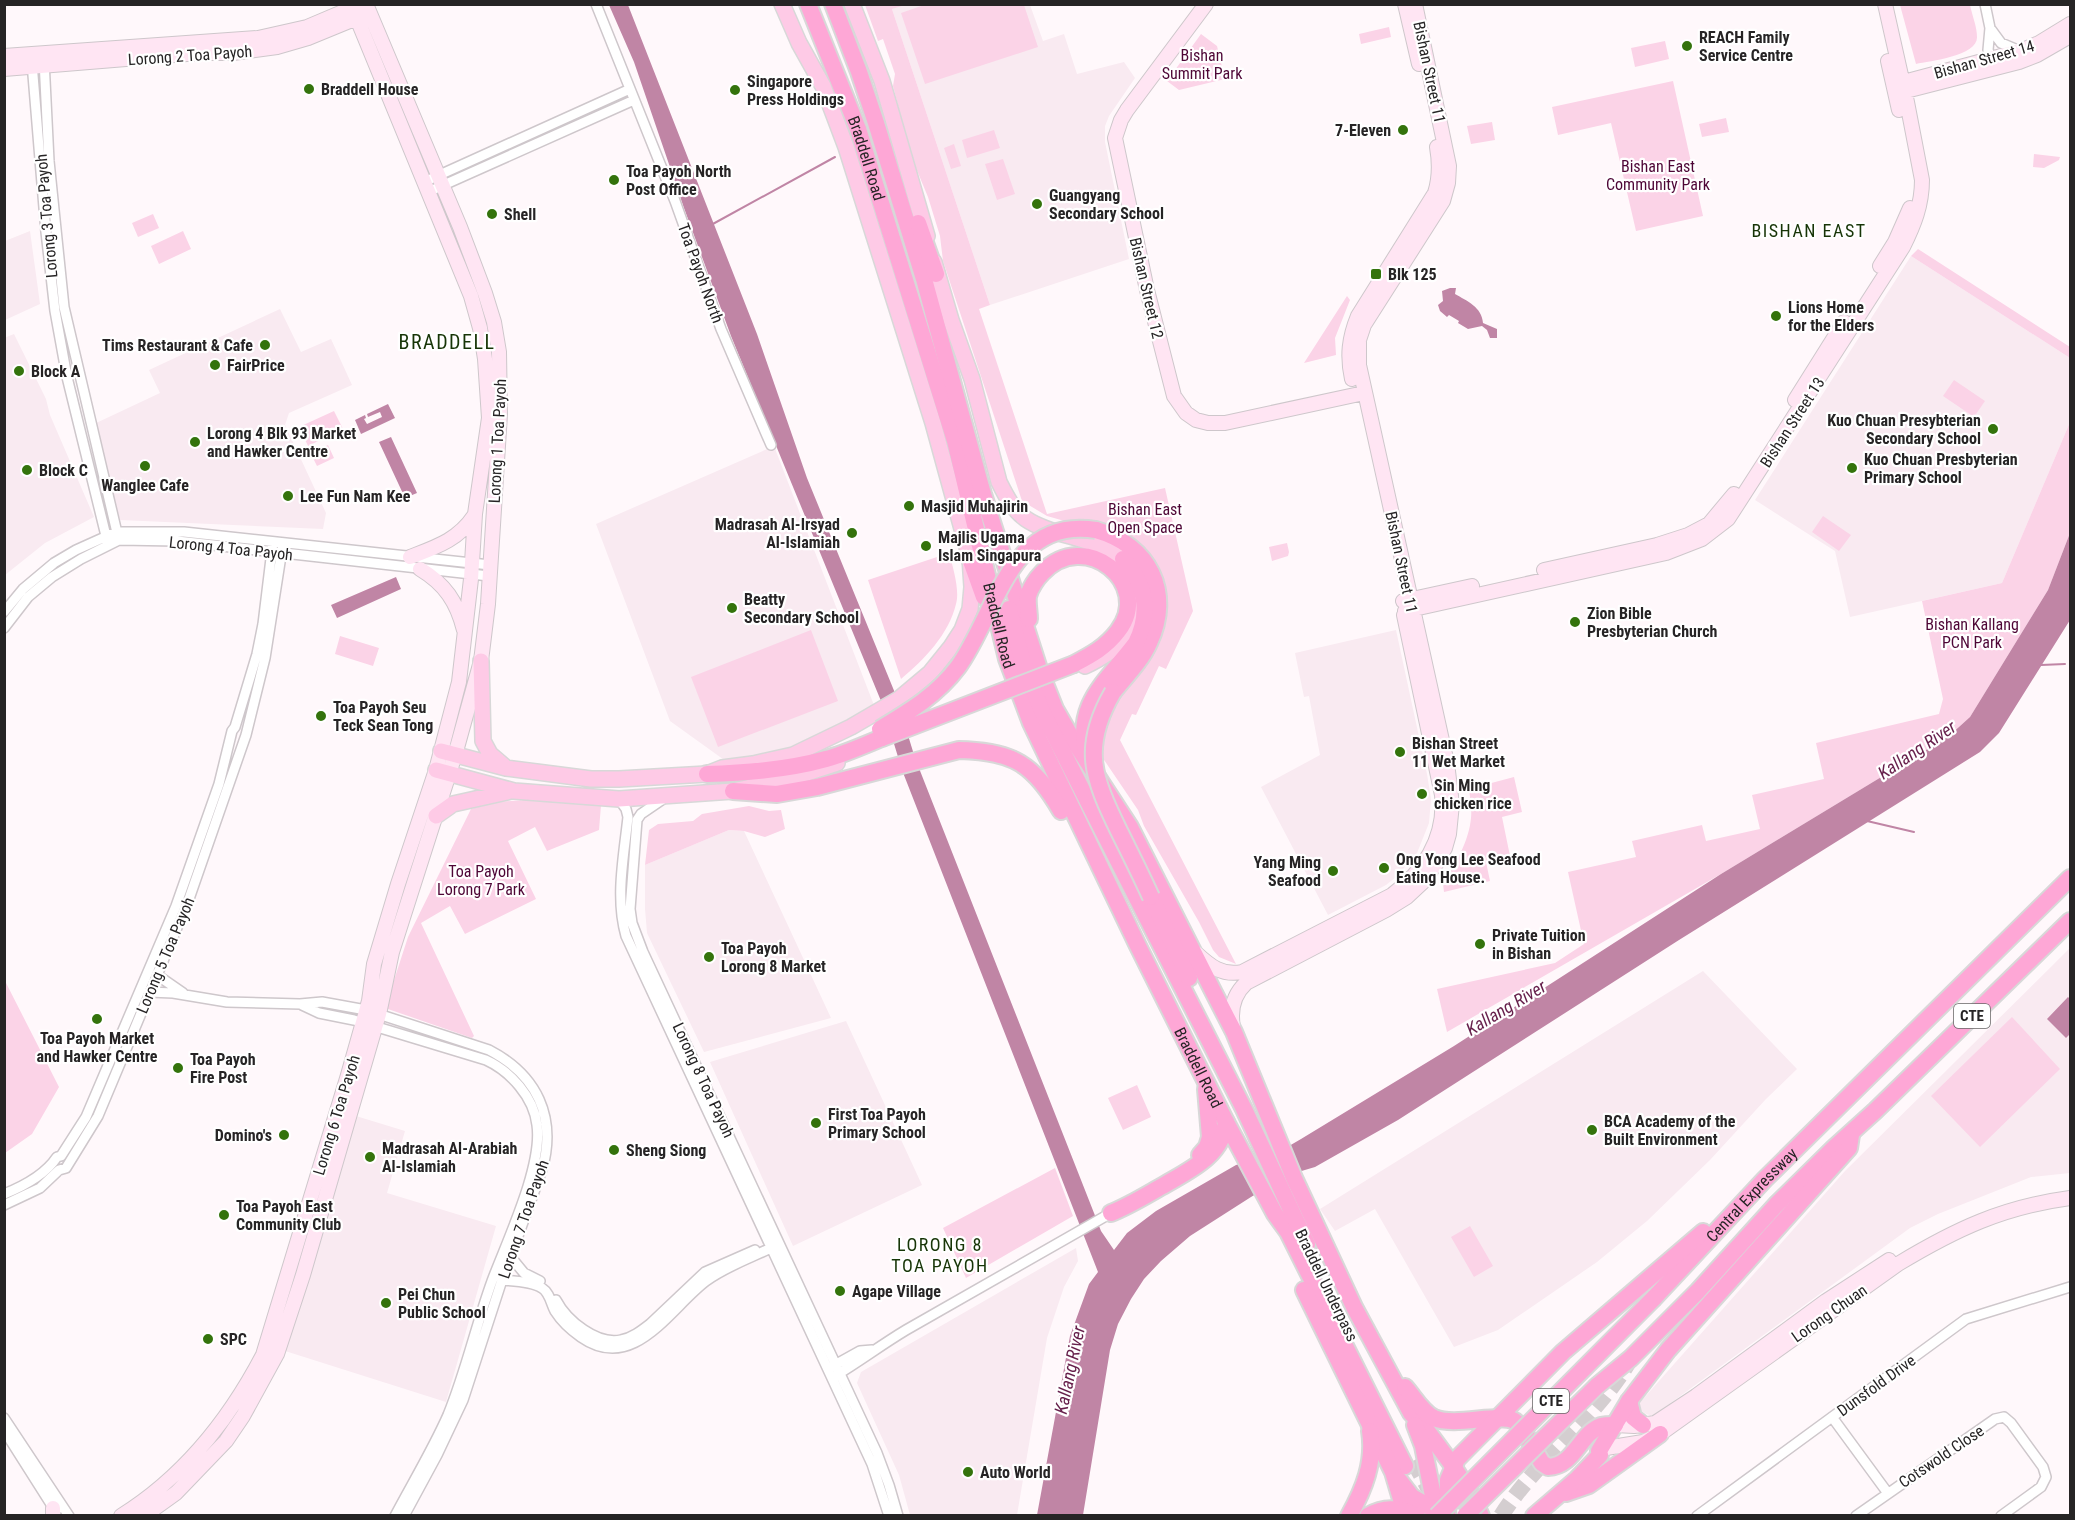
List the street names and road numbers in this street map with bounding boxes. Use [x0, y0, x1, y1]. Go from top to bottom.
street label: Bishan Street 11 [1409, 20, 1450, 125]
street label: Bishan Street 14 [1932, 36, 2037, 83]
street label: Lorong 2 Toa Payoh [127, 42, 253, 69]
street label: Braddell Road [844, 113, 889, 203]
street label: Lorong 3 Toa Payoh [32, 153, 61, 279]
street label: Toa Payoh North [674, 221, 727, 326]
street label: Bishan Street 12 [1126, 236, 1167, 341]
street label: Bishan Street 13 [1756, 374, 1829, 471]
street label: Lorong 1 Toa Payoh [485, 378, 510, 504]
street label: Bishan Street 11 [1381, 510, 1422, 615]
street label: Lorong 4 Toa Payoh [168, 533, 294, 564]
street label: Braddell Road [979, 581, 1019, 671]
street label: Lorong 5 Toa Payoh [132, 894, 199, 1016]
road number: CTE [1954, 1004, 1990, 1028]
street label: Lorong 8 Toa Payoh [669, 1020, 738, 1141]
street label: Braddell Road [1170, 1024, 1226, 1111]
street label: Lorong 6 Toa Payoh [309, 1053, 364, 1177]
street label: Central Expressway [1702, 1144, 1801, 1246]
street label: Lorong 7 Toa Payoh [494, 1157, 553, 1281]
street label: Braddell Underpass [1291, 1226, 1362, 1344]
street label: Lorong Chuan [1788, 1280, 1871, 1346]
street label: Dunsfold Drive [1833, 1351, 1919, 1420]
road number: CTE [1533, 1389, 1569, 1413]
street label: Cotswold Close [1895, 1421, 1987, 1492]

